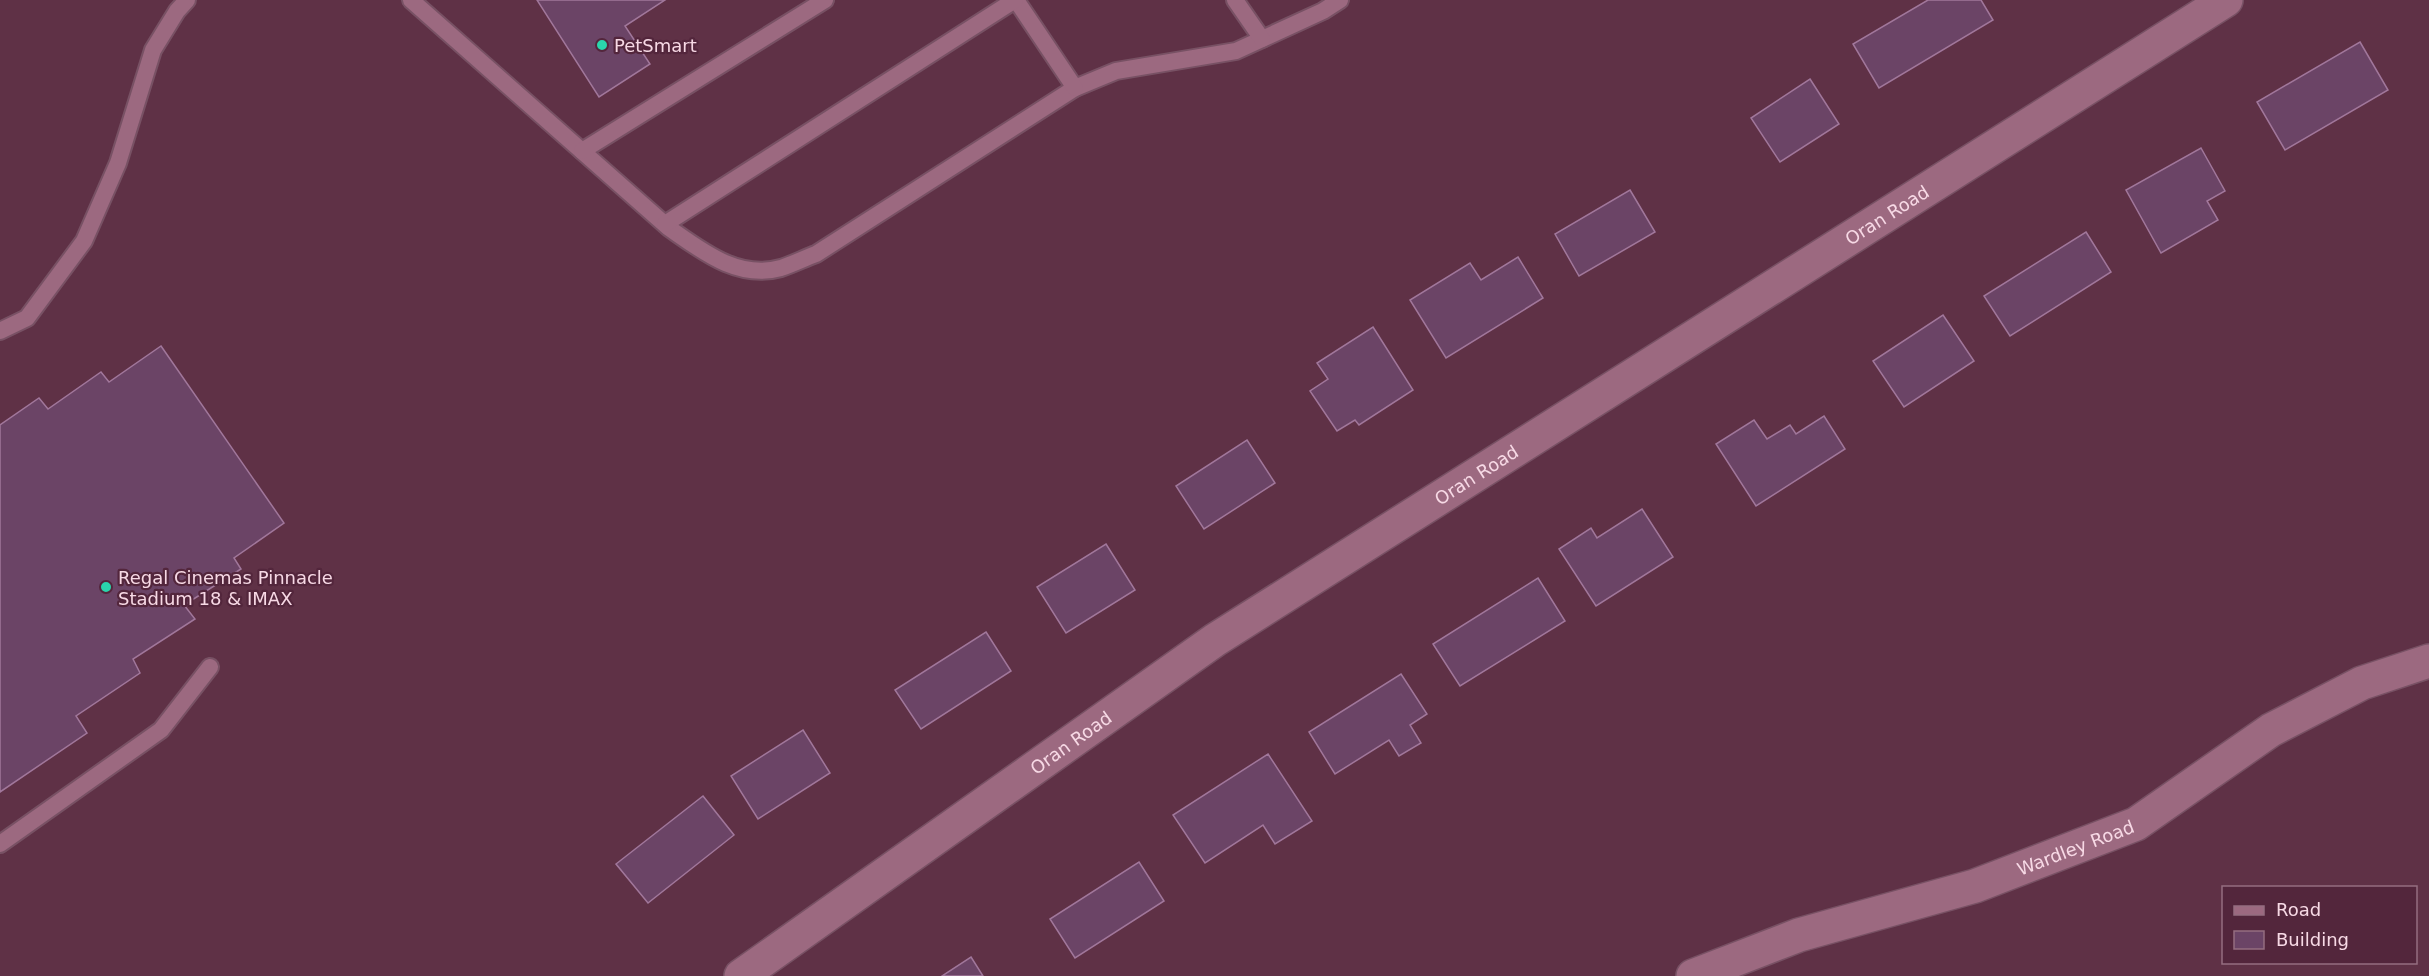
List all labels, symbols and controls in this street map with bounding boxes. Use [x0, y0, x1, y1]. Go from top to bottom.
place label: PetSmart [614, 35, 697, 56]
marker: PetSmart [595, 38, 609, 52]
street label: Oran Road [1841, 181, 1932, 249]
street label: Oran Road [1430, 440, 1522, 509]
place label: Regal Cinemas Pinnacle Stadium 18 & IMAX [118, 567, 333, 609]
marker: Regal Cinemas Pinnacle Stadium 18 & IMAX [99, 580, 113, 594]
street label: Oran Road [1026, 706, 1115, 778]
street label: Wardley Road [2014, 815, 2137, 879]
legend [2222, 886, 2417, 964]
text: Road [2276, 899, 2321, 920]
text: Building [2276, 929, 2349, 950]

